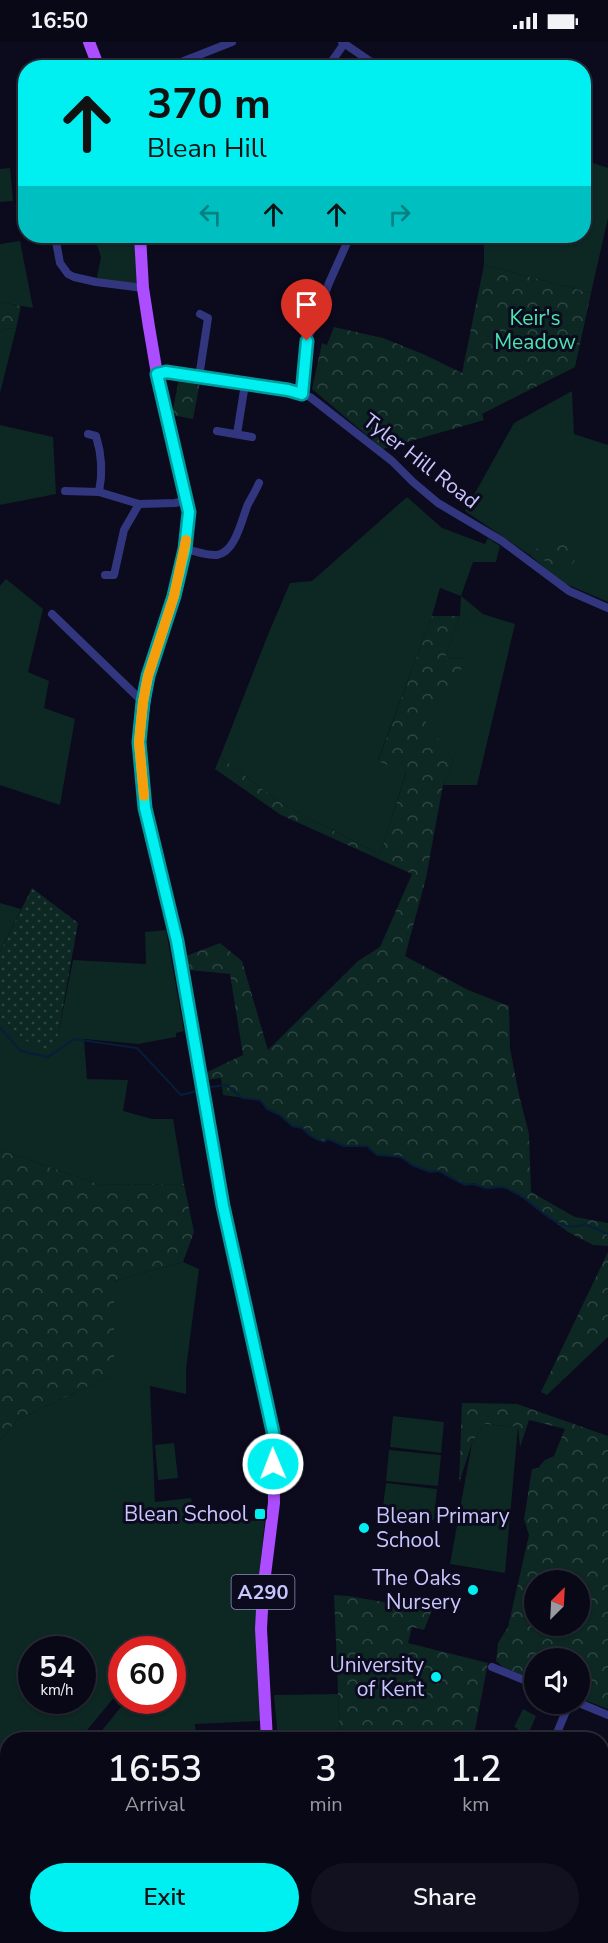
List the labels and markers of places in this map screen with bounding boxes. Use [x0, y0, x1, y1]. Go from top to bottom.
pin [281, 279, 332, 341]
place label: Blean School [124, 1500, 249, 1528]
place label: Blean Primary School [376, 1502, 510, 1554]
marker: Blean School [253, 1507, 267, 1521]
marker: Blean Primary School [357, 1521, 371, 1535]
place label: The Oaks Nursery [372, 1564, 461, 1616]
marker: The Oaks Nursery [466, 1583, 480, 1597]
place label: University of Kent [329, 1651, 425, 1703]
marker: University of Kent [429, 1670, 443, 1684]

